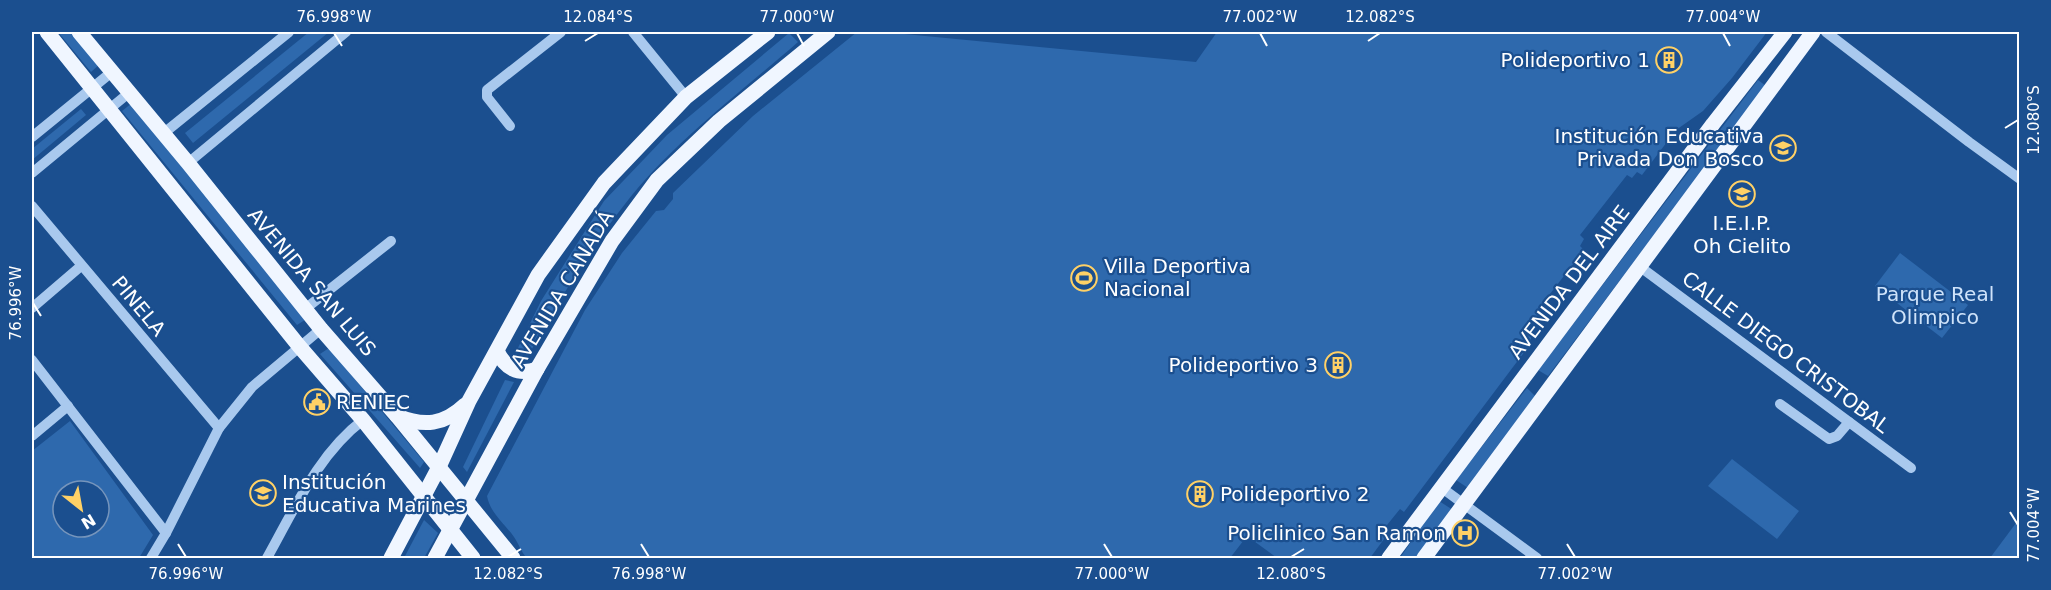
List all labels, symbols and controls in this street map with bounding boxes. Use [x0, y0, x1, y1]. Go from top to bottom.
text: 76.998°W [297, 8, 372, 26]
text: 12.084°S [563, 8, 633, 26]
text: 77.000°W [760, 8, 835, 26]
text: 77.002°W [1223, 8, 1298, 26]
text: 12.082°S [1345, 8, 1415, 26]
text: 77.004°W [1686, 8, 1761, 26]
building icon: Polideportivo 1 [1654, 45, 1684, 75]
place label: Polideportivo 1 [1501, 48, 1650, 72]
text: 12.080°S [2025, 85, 2043, 155]
place label: Institución Educativa Privada Don Bosco [1555, 124, 1764, 171]
school or university icon: Institución Educativa Privada Don Bosco [1768, 133, 1798, 163]
school or university icon: I.E.I.P. Oh Cielito [1727, 179, 1757, 209]
street label: AVENIDA DEL AIRE [1503, 200, 1635, 364]
street label: AVENIDA SAN LUIS [243, 203, 381, 361]
street label: AVENIDA CANADÁ [505, 206, 619, 372]
place label: I.E.I.P. Oh Cielito [1693, 211, 1791, 258]
place label: Villa Deportiva Nacional [1104, 254, 1251, 301]
sports icon: Villa Deportiva Nacional [1069, 263, 1099, 293]
text: 76.996°W [7, 265, 25, 340]
street label: CALLE DIEGO CRISTOBAL [1678, 266, 1895, 438]
street label: PINELA [107, 271, 171, 341]
park label: Parque Real Olimpico [1876, 282, 1994, 329]
building icon: Polideportivo 3 [1323, 350, 1353, 380]
place label: Polideportivo 3 [1169, 353, 1318, 377]
public building icon: RENIEC [302, 387, 332, 417]
place label: RENIEC [336, 390, 410, 414]
place label: Institución Educativa Marines [282, 470, 466, 517]
school or university icon: Institución Educativa Marines [248, 478, 278, 508]
north arrow [51, 479, 111, 539]
building icon: Polideportivo 2 [1185, 479, 1215, 509]
place label: Polideportivo 2 [1220, 482, 1369, 506]
text: 77.004°W [2025, 487, 2043, 562]
text: N [78, 510, 99, 533]
hospital icon: Policlinico San Ramon [1450, 518, 1480, 548]
place label: Policlinico San Ramon [1227, 521, 1446, 545]
text: 76.996°W [149, 565, 224, 583]
text: 12.082°S [473, 565, 543, 583]
text: 76.998°W [612, 565, 687, 583]
text: 77.000°W [1075, 565, 1150, 583]
text: 12.080°S [1256, 565, 1326, 583]
text: 77.002°W [1538, 565, 1613, 583]

